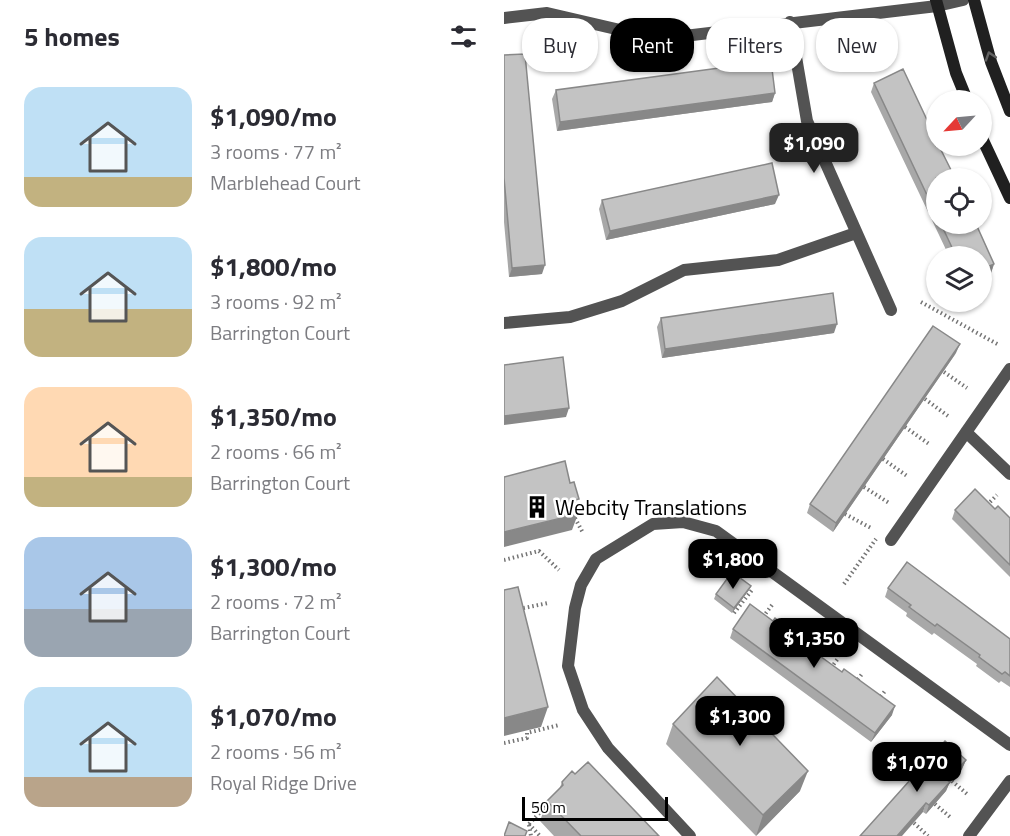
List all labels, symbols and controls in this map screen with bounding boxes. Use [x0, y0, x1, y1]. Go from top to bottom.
text: 5 homes [24, 17, 120, 56]
chip: Buy [522, 18, 598, 72]
chip: Rent [610, 18, 694, 72]
chip: Filters [706, 18, 804, 72]
chip: New [816, 18, 898, 72]
icon: filters [447, 20, 480, 53]
one-way arrow [985, 51, 997, 62]
north arrow [926, 90, 992, 156]
map controls [926, 90, 992, 312]
text: $1,090/mo [210, 97, 337, 136]
icon: home [72, 111, 144, 183]
pin: $1,090 [765, 123, 863, 174]
text: $1,090 [783, 127, 845, 158]
text: 3 rooms · 77 m² [210, 136, 342, 167]
text: Marblehead Court [210, 167, 361, 198]
button: locate [926, 168, 992, 234]
button: layers [926, 246, 992, 312]
text: $1,800/mo [210, 247, 337, 286]
icon: home [72, 261, 144, 333]
text: 3 rooms · 92 m² [210, 286, 342, 317]
text: Barrington Court [210, 317, 350, 348]
text: $1,350/mo [210, 397, 337, 436]
icon: home [72, 411, 144, 483]
text: 2 rooms · 66 m² [210, 436, 342, 467]
text: Barrington Court [210, 467, 350, 498]
place label: Webcity Translations [555, 490, 747, 524]
building icon: Webcity Translations [524, 494, 550, 520]
pin: $1,800 [684, 539, 782, 590]
text: $1,800 [702, 543, 764, 574]
text: $1,300/mo [210, 547, 337, 586]
icon: home [72, 561, 144, 633]
text: 2 rooms · 72 m² [210, 586, 342, 617]
text: Barrington Court [210, 617, 350, 648]
pin: $1,350 [765, 618, 863, 669]
text: $1,350 [783, 622, 845, 653]
pin: $1,300 [691, 696, 789, 747]
text: $1,070/mo [210, 697, 337, 736]
text: $1,300 [709, 700, 771, 731]
icon: home [72, 711, 144, 783]
text: 2 rooms · 56 m² [210, 736, 342, 767]
pin: $1,070 [868, 742, 966, 793]
text: $1,070 [886, 746, 948, 777]
text: Royal Ridge Drive [210, 767, 357, 798]
scale bar [522, 794, 668, 822]
text: 50 m [531, 795, 566, 819]

